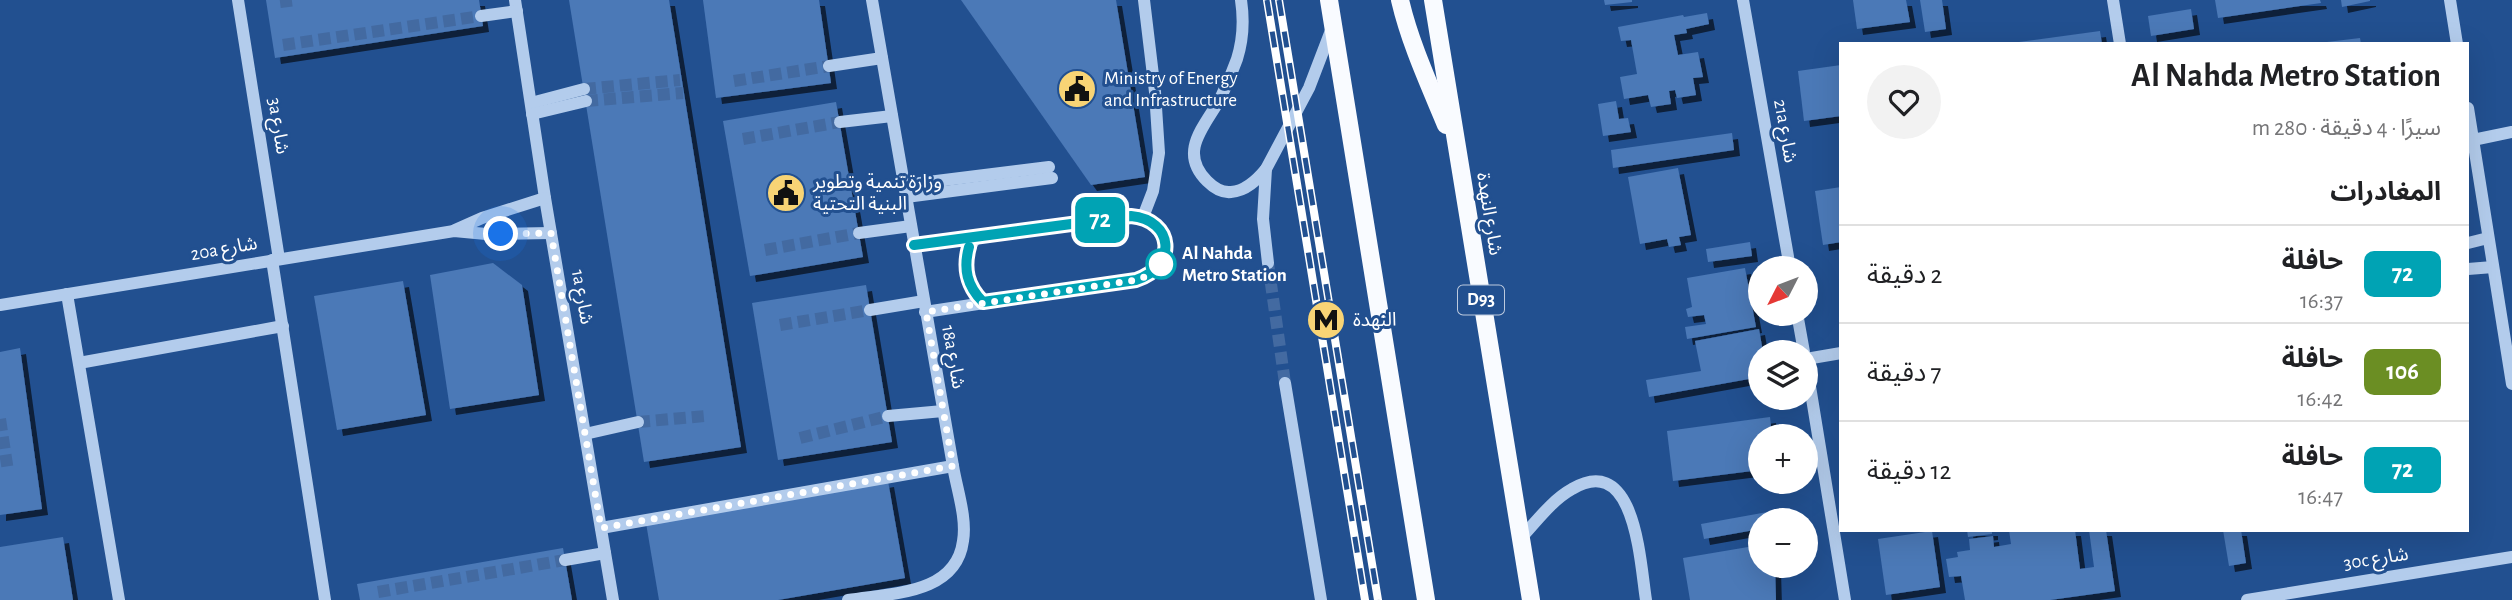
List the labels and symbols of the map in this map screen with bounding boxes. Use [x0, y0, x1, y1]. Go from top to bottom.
public building icon: Ministry of Energy and Infrastructure [1056, 68, 1098, 110]
place label: Ministry of Energy and Infrastructure [1104, 69, 1238, 110]
street label: 3a شارع [261, 96, 292, 156]
street label: 21a شارع [1767, 98, 1800, 165]
street label: شارع النهدة [1470, 171, 1505, 257]
public building icon: وزارة تنمية وتطوير البنية التحتية [765, 172, 807, 214]
place label: وزارة تنمية وتطوير البنية التحتية [812, 173, 942, 214]
line badge: 72 [1068, 197, 1132, 243]
your location [483, 216, 518, 251]
street label: 20a شارع [189, 234, 259, 267]
place label: Al Nahda Metro Station [1182, 244, 1287, 285]
marker: Al Nahda Metro Station [1146, 249, 1176, 279]
north arrow [1748, 256, 1818, 326]
street label: 1a شارع [565, 268, 596, 326]
road number: D93 [1458, 286, 1504, 314]
metro station icon: النهدة [1305, 299, 1347, 341]
place label: النهدة [1353, 311, 1396, 330]
street label: 18a شارع [935, 324, 968, 391]
street label: 30c شارع [2342, 545, 2410, 576]

